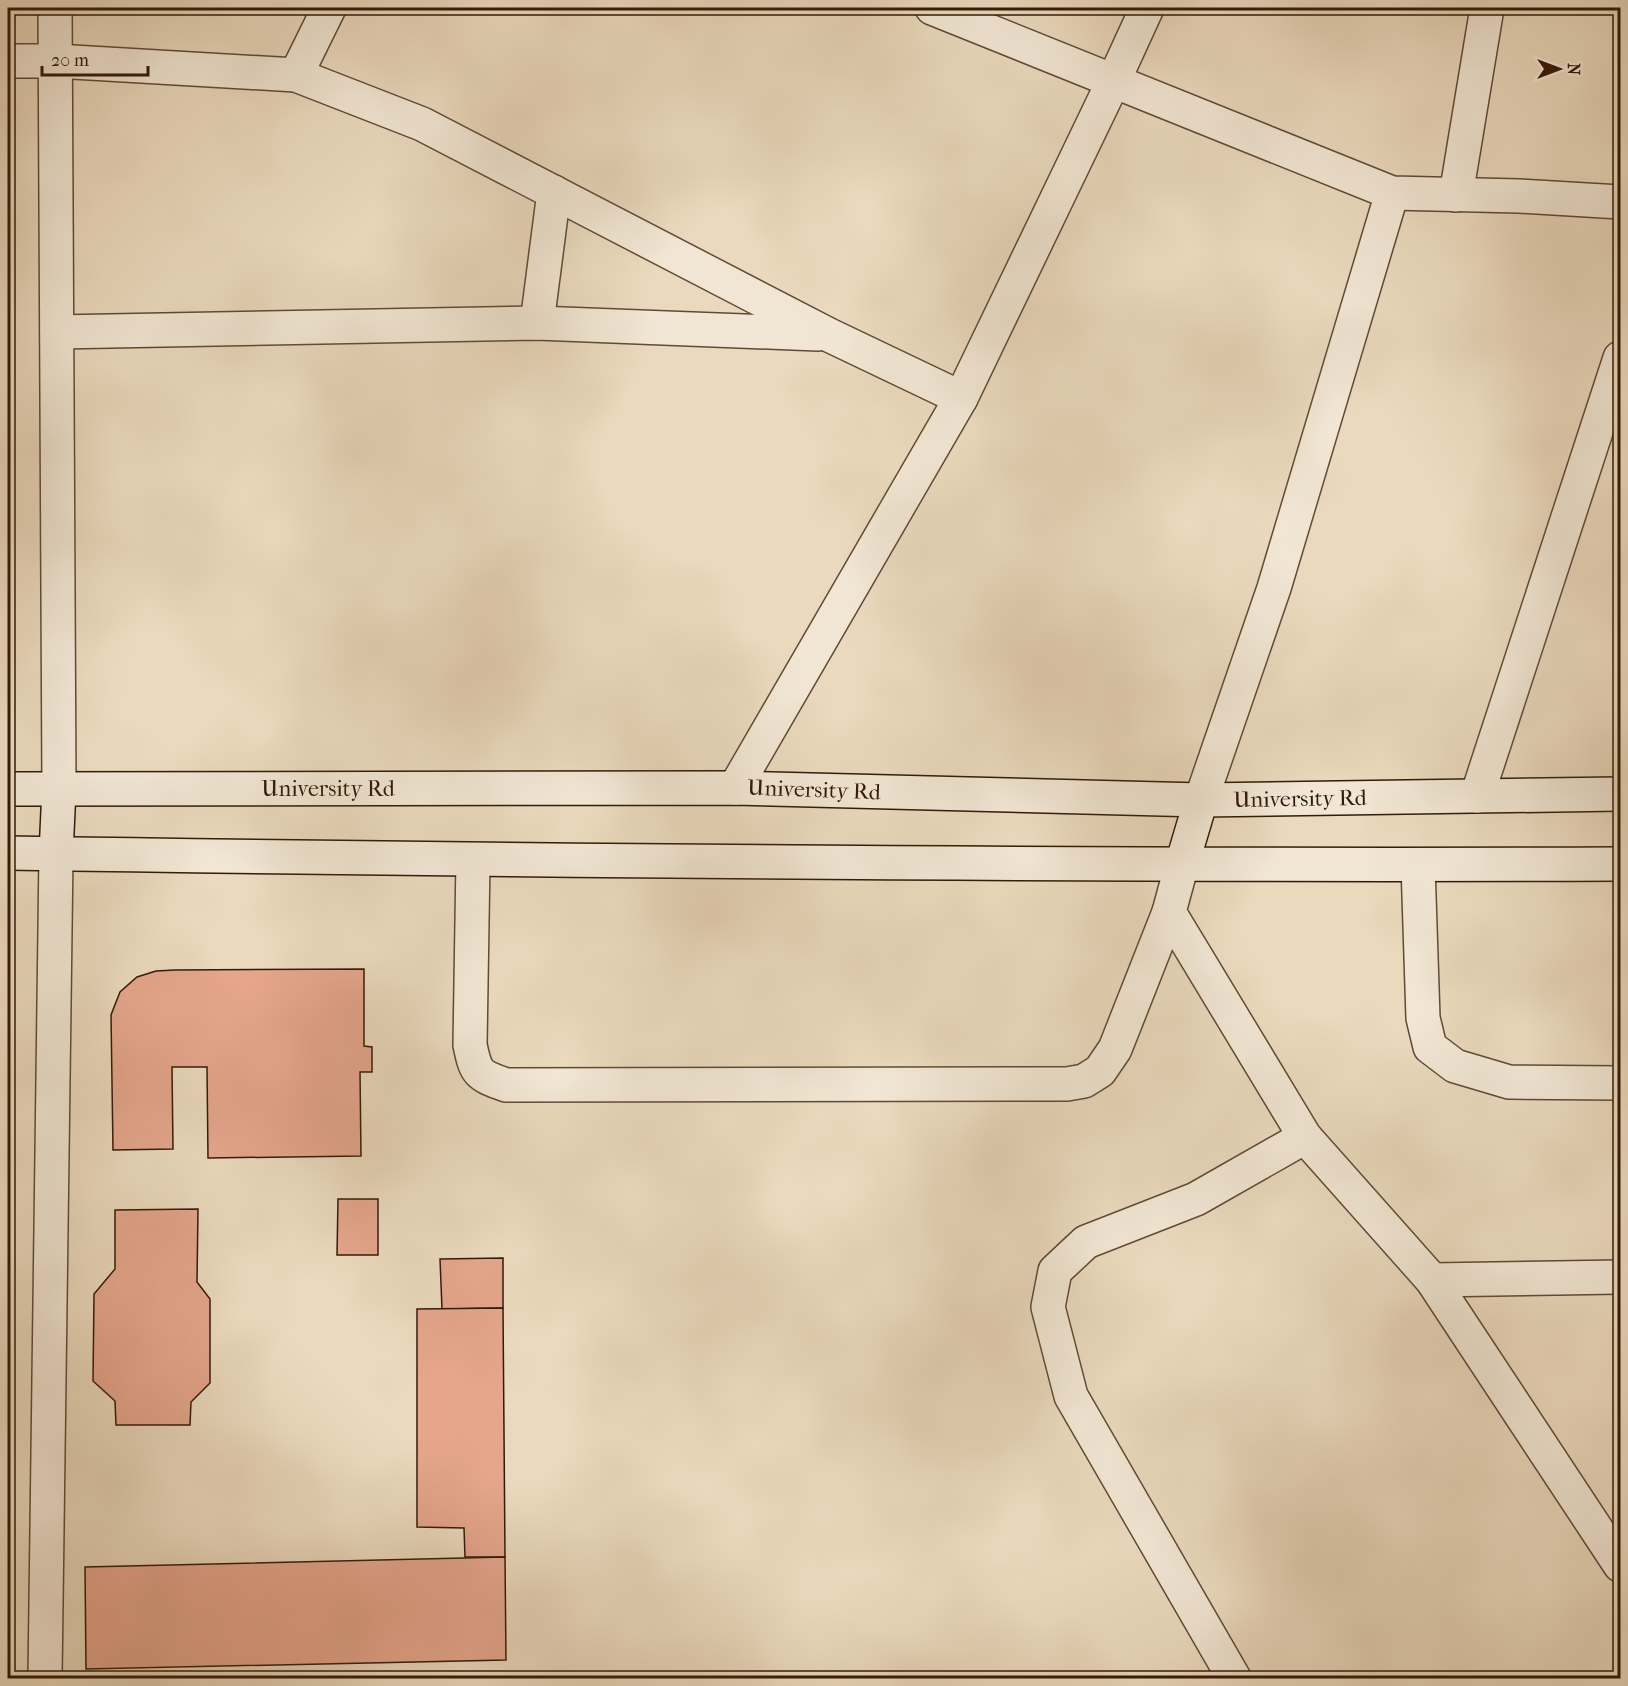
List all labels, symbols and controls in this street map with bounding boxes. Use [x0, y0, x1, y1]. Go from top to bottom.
scale bar [42, 39, 148, 77]
north arrow [1529, 39, 1589, 99]
text: 20 m [51, 50, 89, 71]
text: N [1564, 63, 1583, 76]
street label: University Rd [747, 775, 882, 805]
street label: University Rd [261, 776, 396, 802]
street label: University Rd [1233, 785, 1368, 813]

